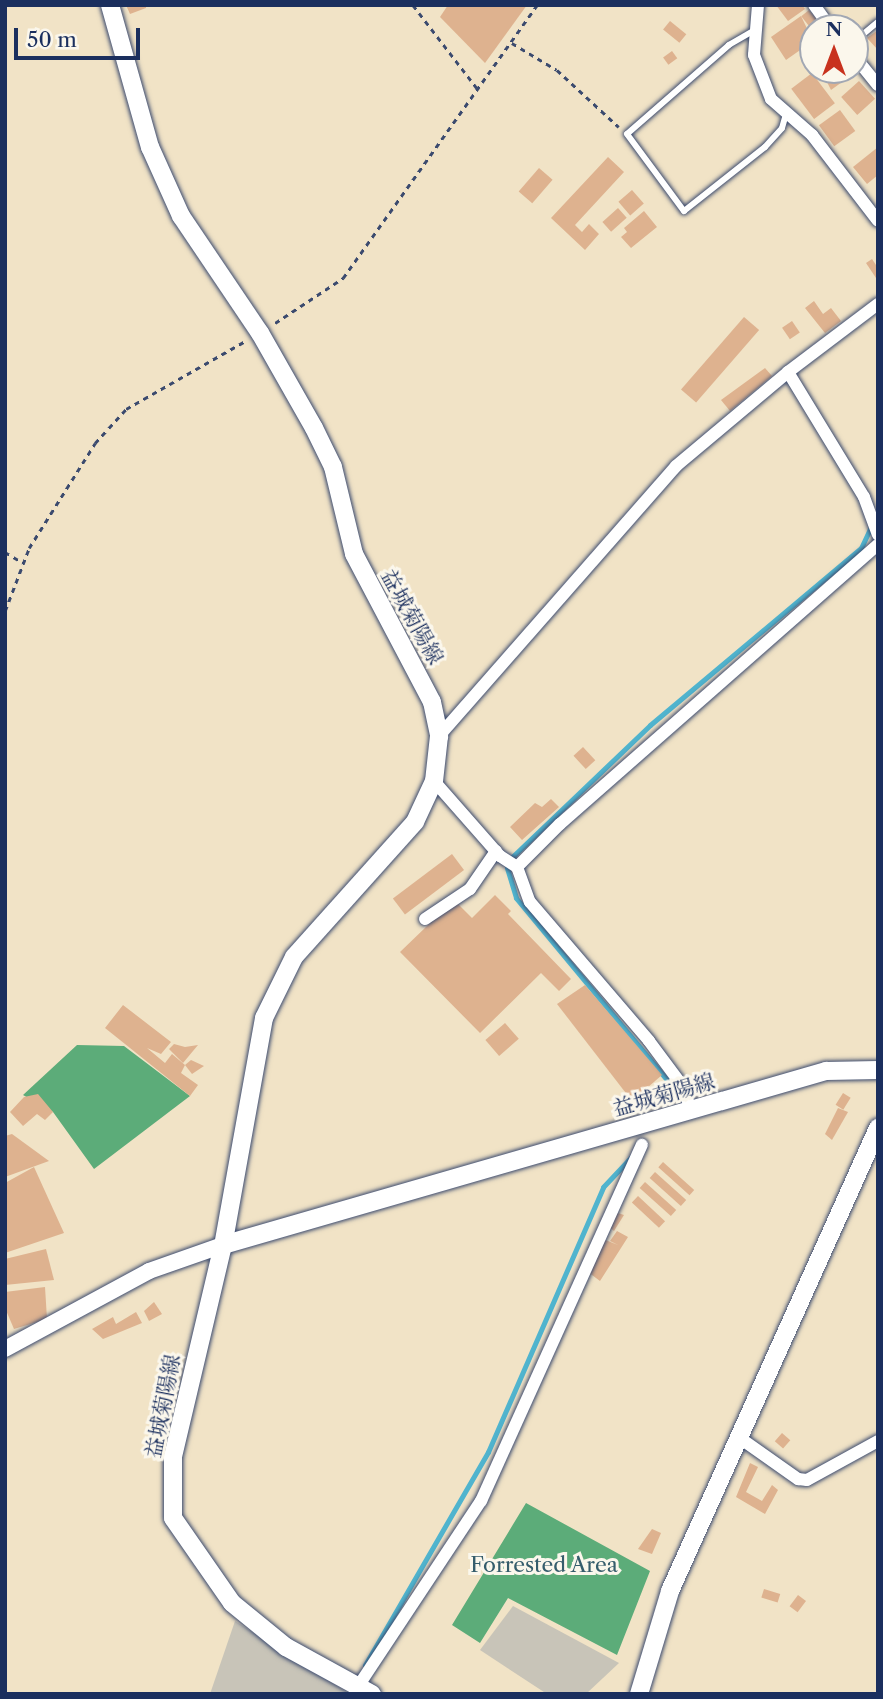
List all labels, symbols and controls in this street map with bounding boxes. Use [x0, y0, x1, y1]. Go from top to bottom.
scale bar [18, 14, 144, 58]
north arrow [799, 14, 869, 84]
text: N [826, 18, 842, 41]
text: 50 m [27, 27, 77, 52]
street label: 益城菊陽線 [376, 565, 448, 669]
street label: 益城菊陽線 [610, 1068, 718, 1122]
street label: 益城菊陽線 [141, 1352, 185, 1460]
park label: Forrested Area [470, 1552, 618, 1578]

